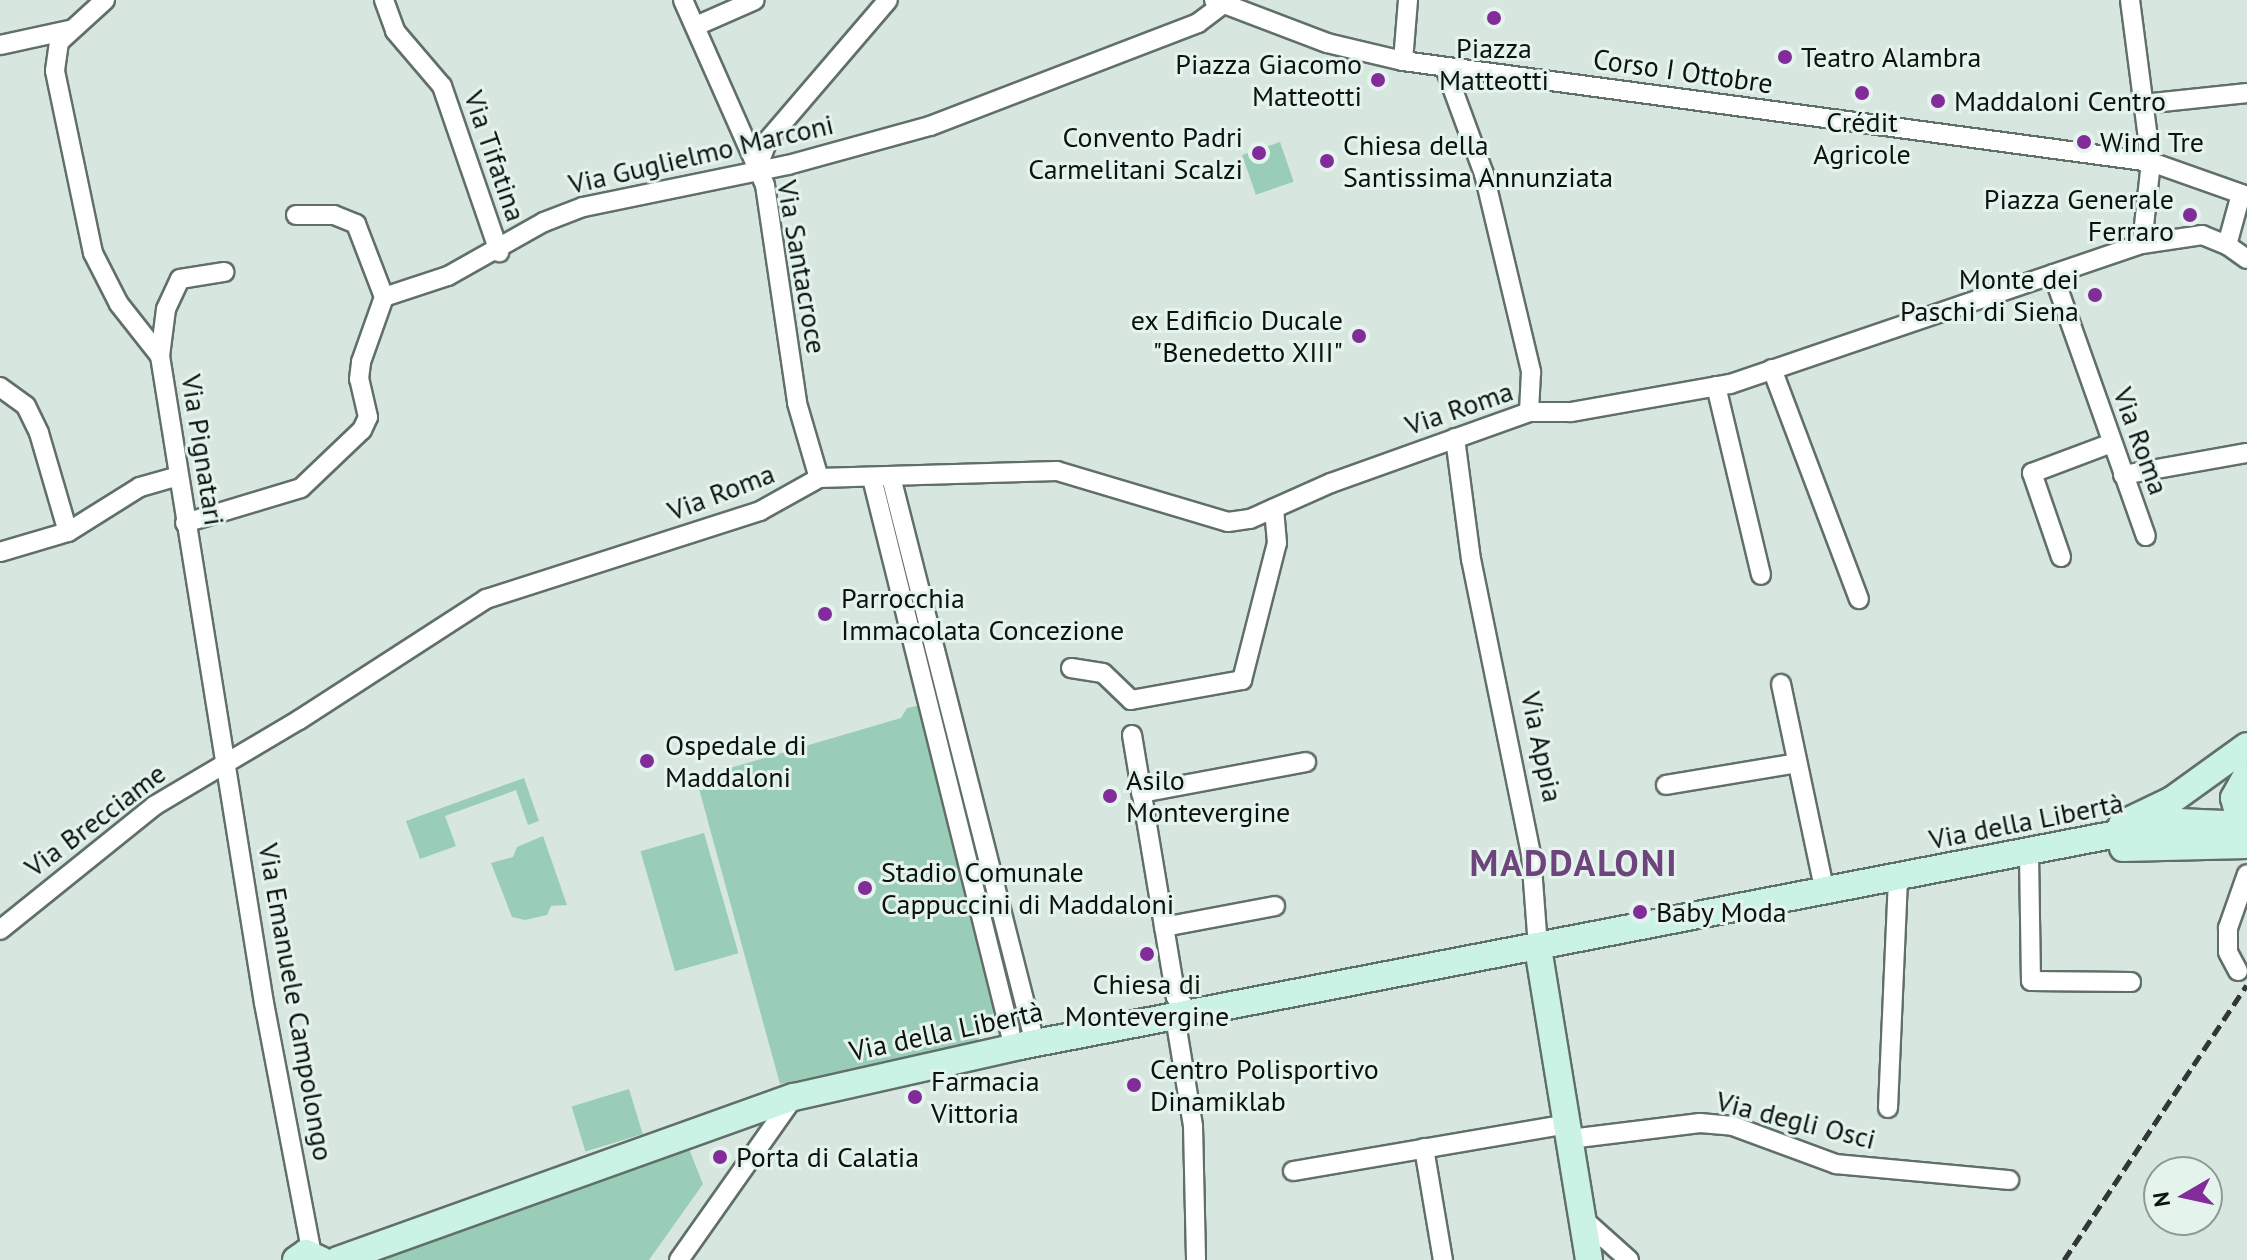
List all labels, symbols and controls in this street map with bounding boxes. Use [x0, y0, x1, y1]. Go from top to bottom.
marker: Piazza Matteotti [1485, 9, 1503, 27]
place label: Piazza Matteotti [1439, 31, 1549, 97]
place label: Teatro Alambra [1801, 40, 1982, 74]
street label: Corso I Ottobre [1591, 42, 1775, 100]
place label: Piazza Giacomo Matteotti [1175, 47, 1362, 113]
marker: Teatro Alambra [1776, 48, 1794, 66]
marker: Piazza Giacomo Matteotti [1369, 71, 1387, 89]
marker: Crédit Agricole [1853, 84, 1871, 102]
place label: Maddaloni Centro [1954, 84, 2166, 118]
street label: Via Tifatina [457, 86, 533, 226]
marker: Maddaloni Centro [1929, 92, 1947, 110]
place label: Crédit Agricole [1813, 105, 1911, 171]
street label: Via Guglielmo Marconi [565, 107, 837, 201]
place label: Convento Padri Carmelitani Scalzi [1028, 120, 1243, 186]
place label: Wind Tre [2100, 125, 2205, 159]
place label: Chiesa della Santissima Annunziata [1343, 128, 1614, 194]
marker: Wind Tre [2075, 133, 2093, 151]
marker: Convento Padri Carmelitani Scalzi [1250, 144, 1268, 162]
marker: Chiesa della Santissima Annunziata [1318, 152, 1336, 170]
street label: Via Santacroce [770, 178, 834, 356]
place label: Piazza Generale Ferraro [1984, 182, 2174, 248]
marker: Piazza Generale Ferraro [2181, 206, 2199, 224]
place label: Monte dei Paschi di Siena [1900, 262, 2079, 328]
marker: Monte dei Paschi di Siena [2086, 286, 2104, 304]
place label: ex Edificio Ducale "Benedetto XIII" [1130, 303, 1343, 369]
marker: ex Edificio Ducale "Benedetto XIII" [1350, 327, 1368, 345]
street label: Via Pignatari [174, 372, 232, 528]
street label: Via Roma [1401, 374, 1517, 442]
street label: Via Roma [2106, 383, 2176, 499]
street label: Via Roma [663, 456, 779, 528]
place label: Parrocchia Immacolata Concezione [841, 581, 1124, 647]
marker: Parrocchia Immacolata Concezione [816, 605, 834, 623]
street label: Via Appia [1514, 688, 1570, 806]
place label: Ospedale di Maddaloni [665, 728, 807, 794]
marker: Ospedale di Maddaloni [636, 750, 658, 772]
street label: Via Brecciame [18, 756, 172, 884]
place label: Asilo Montevergine [1126, 763, 1290, 829]
street label: Via della Libertà [1926, 786, 2126, 856]
marker: Asilo Montevergine [1101, 787, 1119, 805]
street label: Via Emanuele Campolongo [252, 841, 340, 1163]
district label: MADDALONI [1469, 841, 1679, 885]
place label: Stadio Comunale Cappuccini di Maddaloni [881, 855, 1174, 921]
marker: Stadio Comunale Cappuccini di Maddaloni [856, 879, 874, 897]
place label: Baby Moda [1656, 895, 1788, 929]
marker: Baby Moda [1631, 903, 1649, 921]
marker: Chiesa di Montevergine [1138, 945, 1156, 963]
place label: Chiesa di Montevergine [1065, 967, 1229, 1033]
street label: Via della Libertà [846, 994, 1046, 1068]
place label: Centro Polisportivo Dinamiklab [1150, 1052, 1379, 1118]
place label: Farmacia Vittoria [931, 1064, 1040, 1130]
marker: Centro Polisportivo Dinamiklab [1125, 1076, 1143, 1094]
street label: Via degli Osci [1713, 1084, 1879, 1156]
marker: Farmacia Vittoria [906, 1088, 924, 1106]
place label: Porta di Calatia [736, 1140, 919, 1174]
marker: Porta di Calatia [711, 1148, 729, 1166]
north arrow [2143, 1156, 2223, 1236]
text: N [2146, 1190, 2176, 1209]

